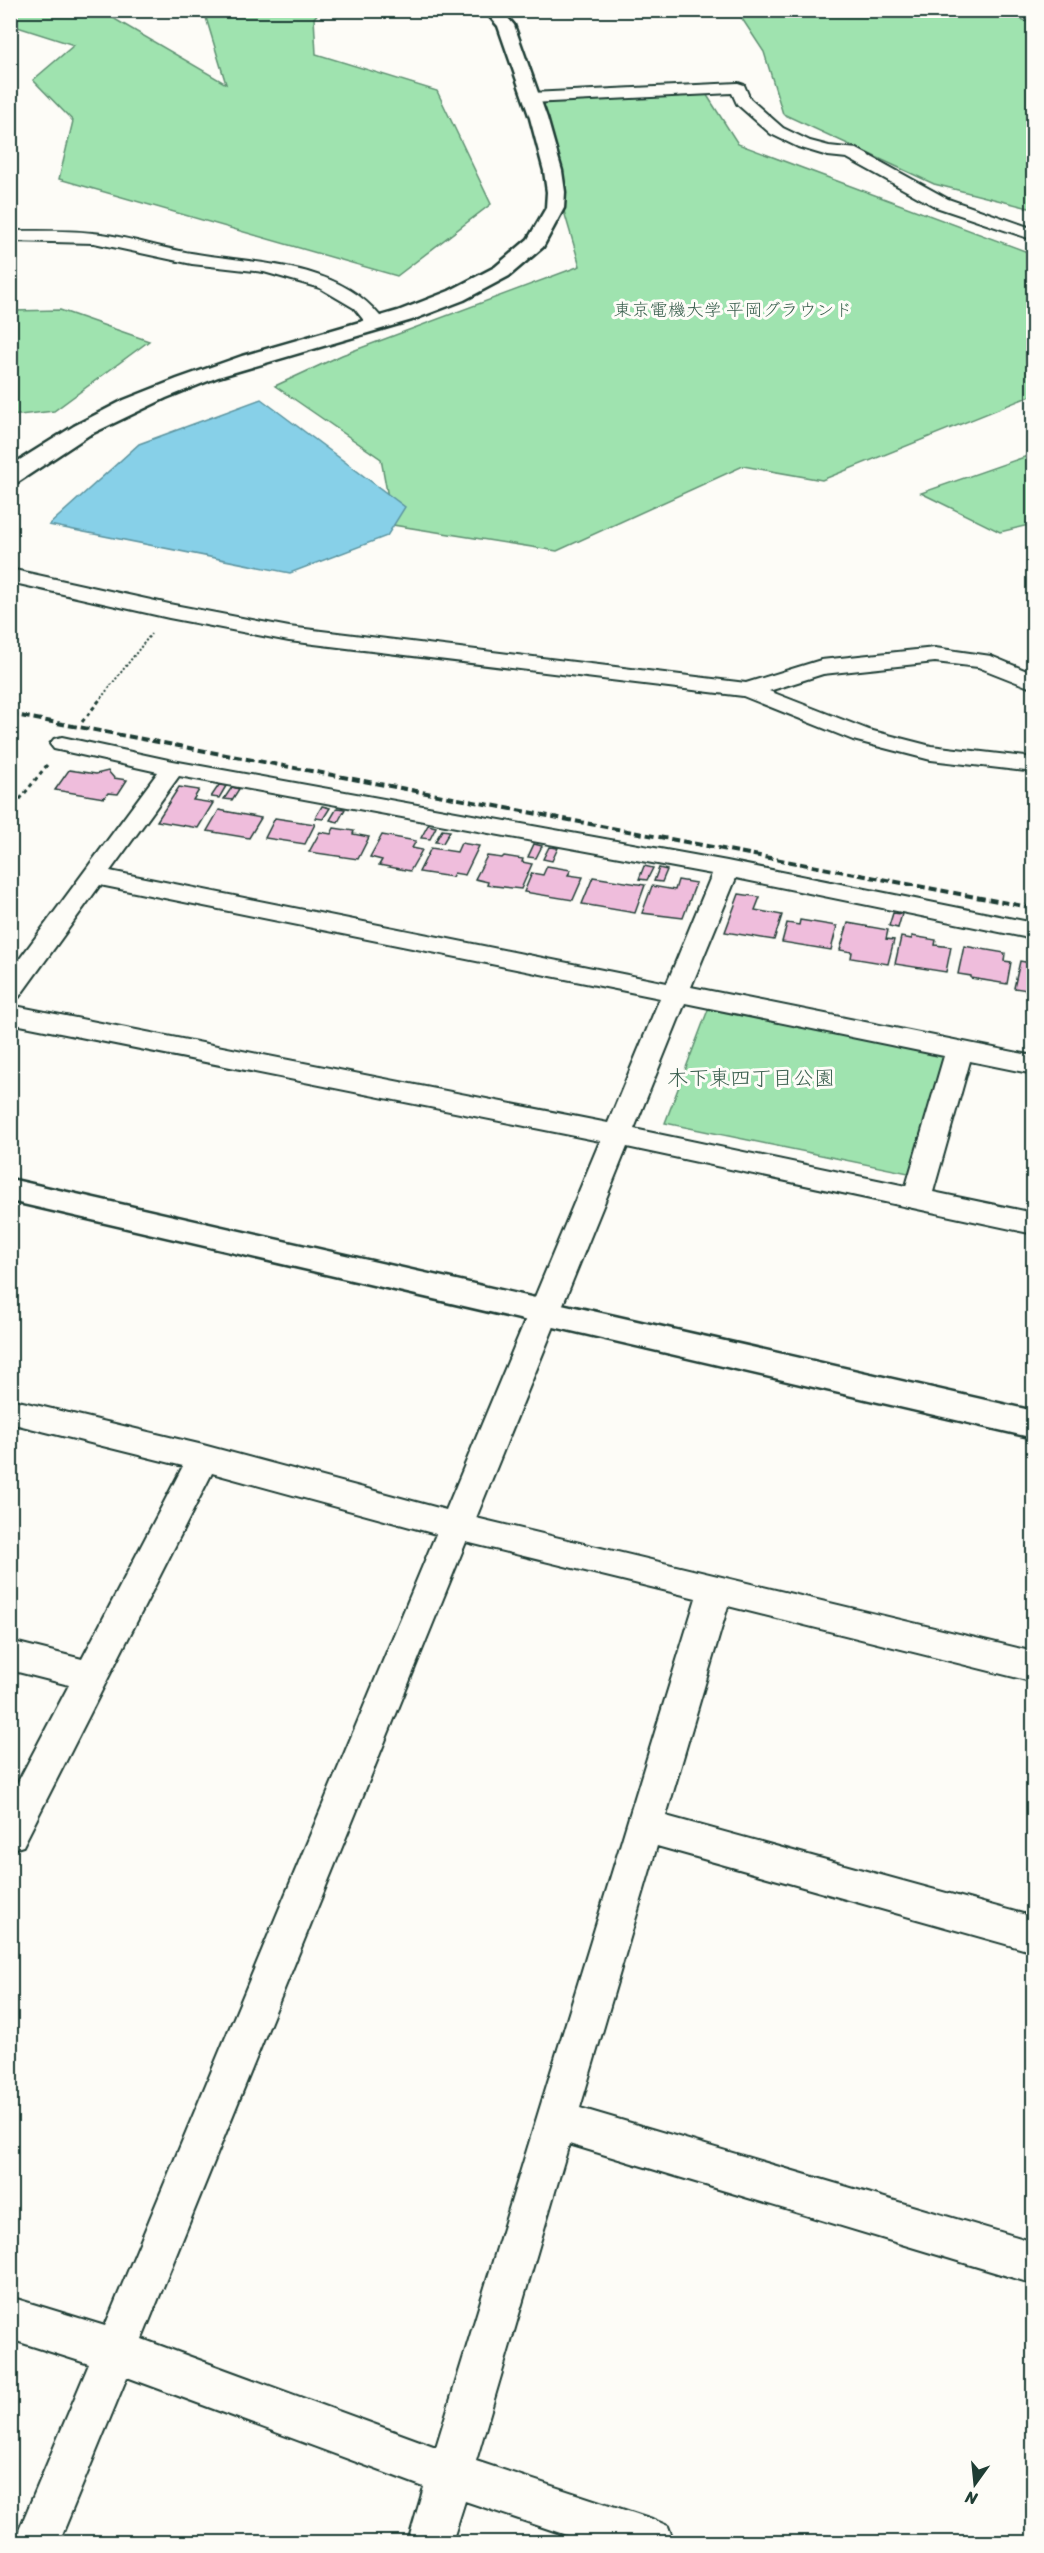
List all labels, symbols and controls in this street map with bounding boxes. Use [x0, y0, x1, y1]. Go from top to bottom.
park label: 東京電機大学 平岡グラウンド [614, 294, 852, 326]
park label: 木下東四丁目公園 [667, 1059, 835, 1097]
north arrow [945, 2454, 1005, 2514]
text: N [961, 2482, 981, 2514]

